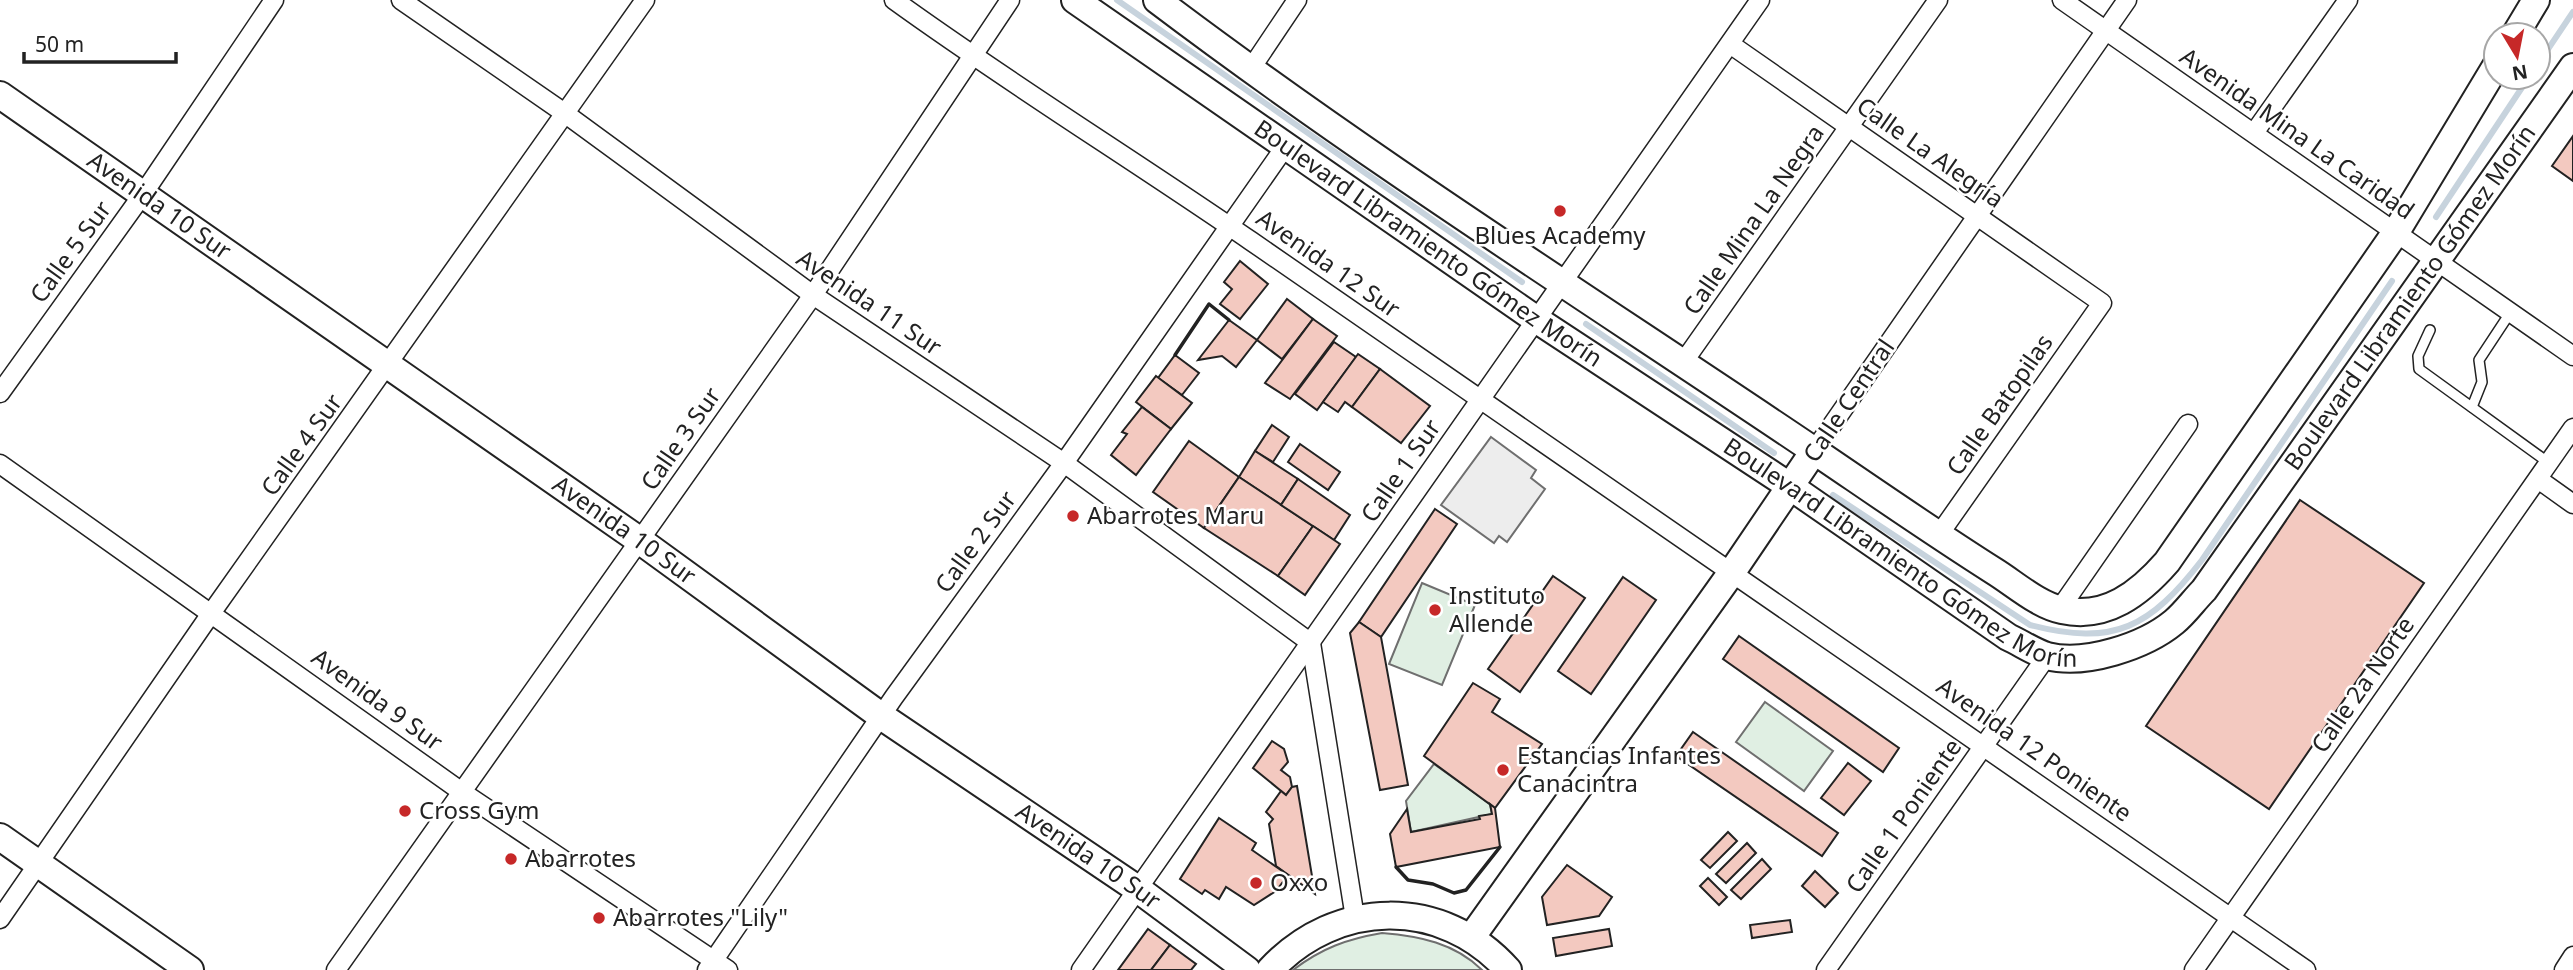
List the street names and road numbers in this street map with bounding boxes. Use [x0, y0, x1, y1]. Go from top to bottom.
street label: Avenida Mina La Caridad [2174, 39, 2422, 226]
street label: Calle La Alegría [1851, 89, 2011, 215]
street label: Boulevard Libramiento Gómez Morín [1248, 111, 1610, 374]
street label: Boulevard Libramiento Gómez Morín [2276, 117, 2542, 476]
street label: Calle Mina La Negra [1675, 118, 1831, 321]
street label: Avenida 10 Sur [82, 143, 239, 266]
street label: Calle 5 Sur [22, 193, 118, 309]
street label: Avenida 12 Sur [1251, 201, 1407, 325]
street label: Avenida 11 Sur [791, 241, 949, 363]
street label: Calle Batopilas [1938, 327, 2060, 481]
street label: Calle Central [1794, 332, 1901, 468]
street label: Calle 3 Sur [632, 380, 727, 496]
street label: Calle 4 Sur [253, 386, 349, 502]
street label: Calle 1 Sur [1352, 412, 1447, 528]
street label: Boulevard Libramiento Gómez Morín [1718, 429, 2077, 674]
street label: Avenida 10 Sur [547, 467, 703, 591]
street label: Calle 2 Sur [927, 483, 1023, 599]
street label: Calle 2a Norte [2303, 610, 2421, 759]
street label: Avenida 9 Sur [306, 640, 450, 758]
street label: Avenida 12 Poniente [1931, 669, 2139, 829]
street label: Calle 1 Poniente [1837, 731, 1968, 899]
street label: Avenida 10 Sur [1010, 794, 1168, 916]

